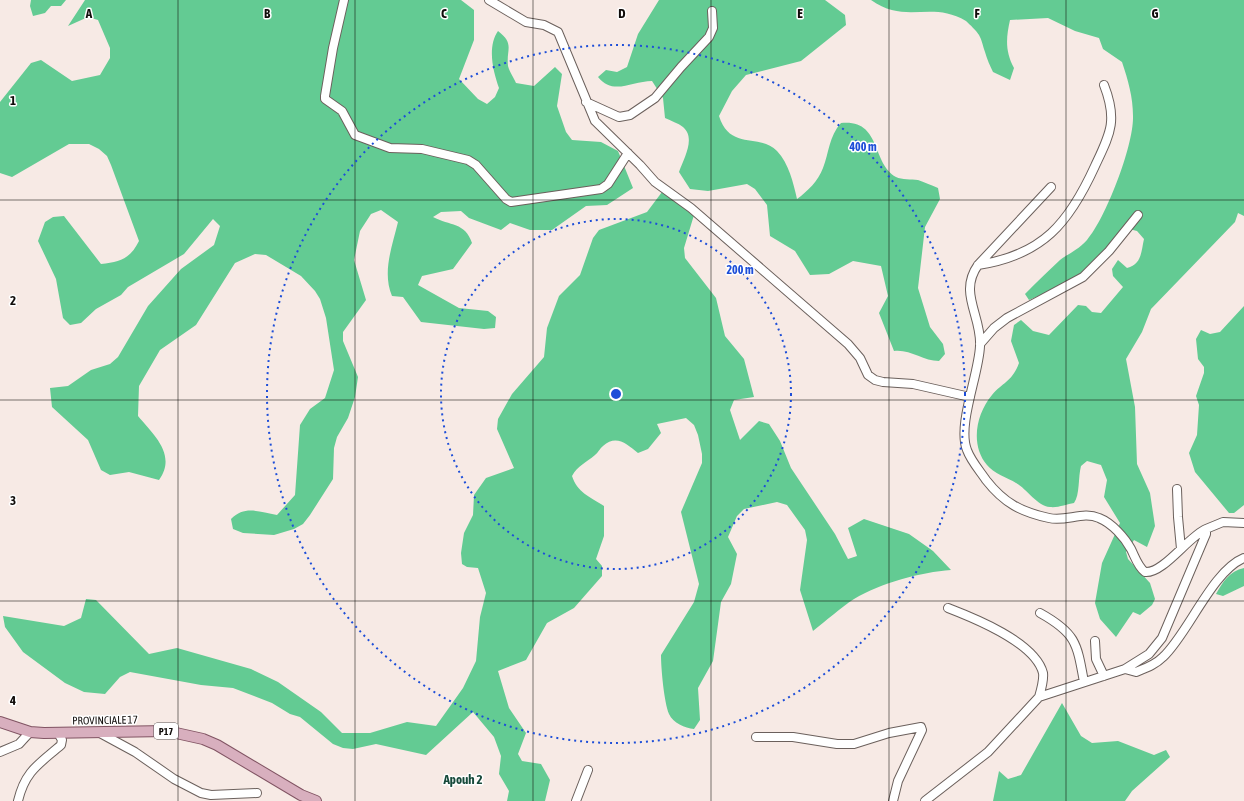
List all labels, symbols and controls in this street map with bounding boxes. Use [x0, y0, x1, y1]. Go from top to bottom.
text: A [85, 6, 93, 21]
text: B [264, 6, 271, 21]
text: C [441, 6, 447, 21]
text: D [618, 6, 626, 21]
text: E [797, 6, 803, 21]
text: F [974, 6, 980, 21]
text: G [1152, 6, 1159, 21]
text: 1 [10, 93, 16, 108]
text: 400 m [848, 140, 877, 154]
text: 200 m [726, 263, 754, 277]
text: 2 [10, 293, 16, 308]
centre of rings [609, 387, 623, 401]
text: 3 [10, 493, 16, 508]
text: 4 [9, 693, 16, 708]
street label: PROVINCIALE 17 [72, 713, 138, 727]
road number: P17 [154, 723, 178, 739]
district label: Apouh 2 [442, 772, 483, 787]

